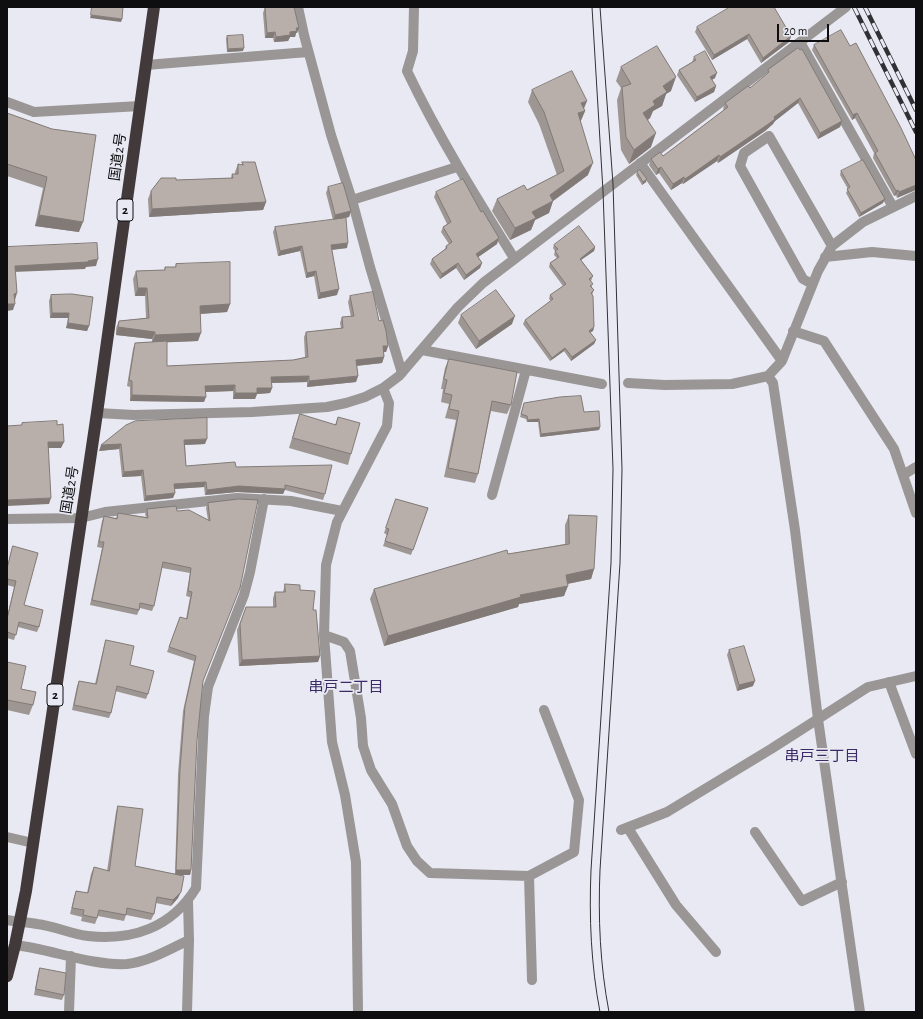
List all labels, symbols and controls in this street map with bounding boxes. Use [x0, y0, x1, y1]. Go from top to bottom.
scale bar [779, 16, 831, 42]
text: 20 m [784, 25, 807, 37]
street label: 国道2号 [106, 132, 130, 182]
road number: 2 [117, 199, 133, 221]
street label: 国道2号 [58, 465, 82, 515]
district label: 串戸二丁目 [309, 678, 383, 696]
road number: 2 [47, 684, 63, 706]
district label: 串戸三丁目 [785, 747, 859, 765]

